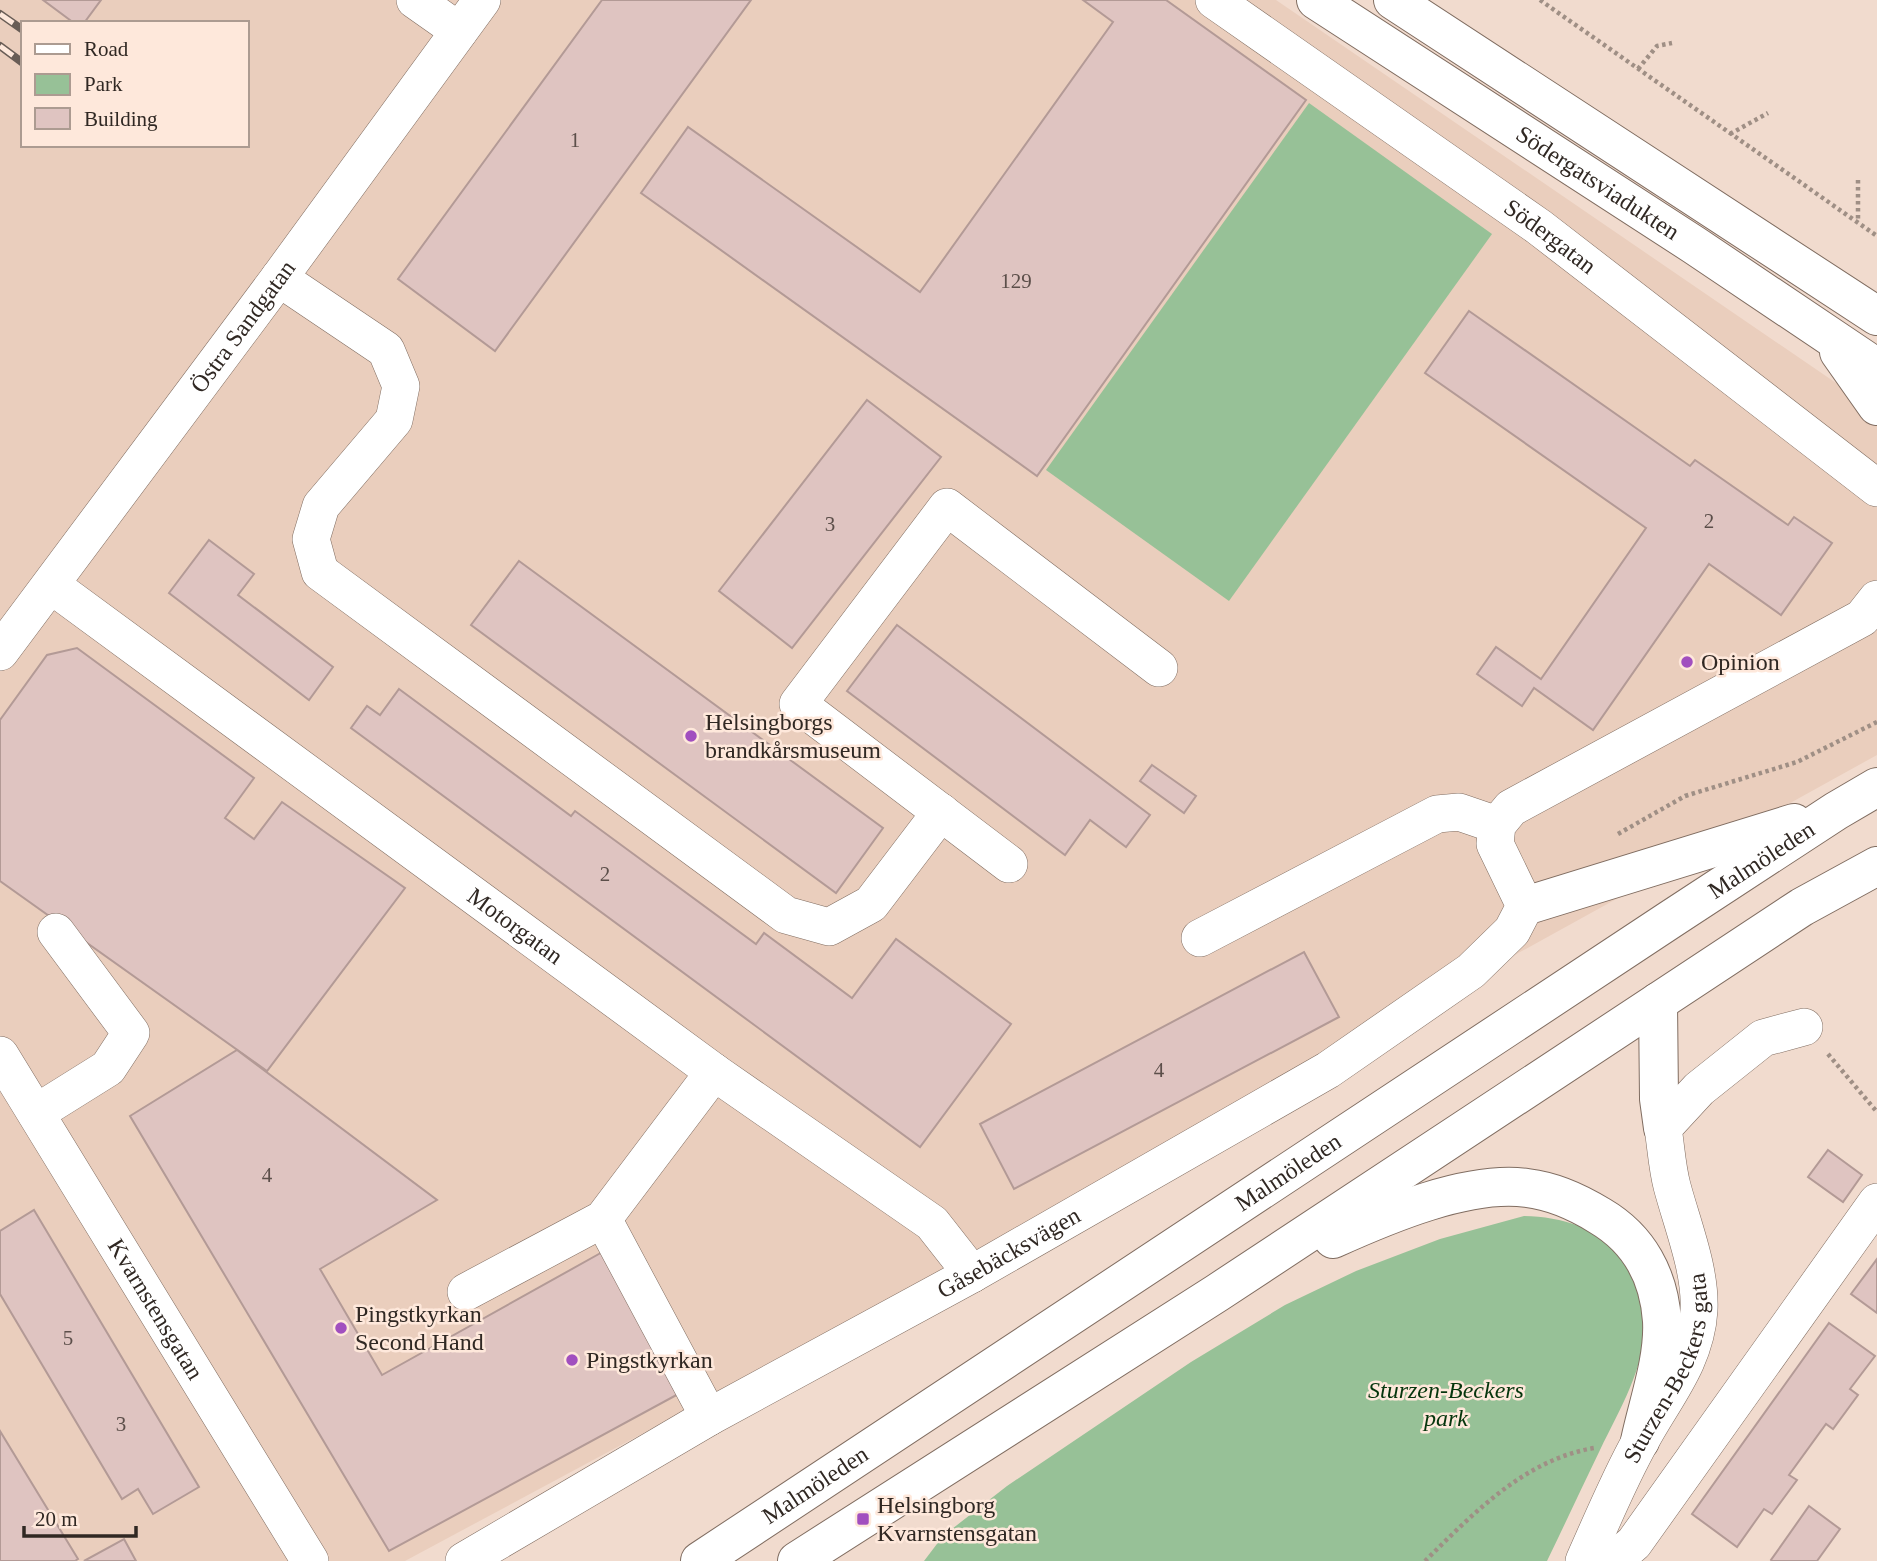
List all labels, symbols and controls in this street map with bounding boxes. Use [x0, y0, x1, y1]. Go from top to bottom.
legend [21, 21, 248, 147]
text: Road [84, 37, 129, 61]
text: Park [84, 72, 123, 96]
text: Building [84, 107, 158, 131]
street label: Södergatsviadukten [1512, 120, 1684, 245]
house number: 1 [570, 128, 580, 152]
street label: Södergatan [1499, 194, 1601, 279]
street label: Östra Sandgatan [185, 255, 300, 398]
house number: 129 [1000, 269, 1032, 293]
house number: 2 [1704, 509, 1714, 533]
house number: 3 [825, 512, 835, 536]
place label: Opinion [1701, 649, 1780, 675]
marker: Opinion [1679, 654, 1695, 670]
place label: Helsingborgs brandkårsmuseum [705, 709, 881, 763]
marker: Helsingborgs brandkårsmuseum [683, 728, 699, 744]
street label: Malmöleden [1703, 816, 1819, 904]
house number: 2 [600, 862, 610, 886]
street label: Motorgatan [463, 882, 568, 969]
house number: 4 [1154, 1058, 1165, 1082]
street label: Malmöleden [1230, 1128, 1346, 1216]
house number: 4 [262, 1163, 273, 1187]
street label: Gåsebäcksvägen [933, 1202, 1085, 1303]
street label: Kvarnstensgatan [103, 1234, 209, 1384]
street label: Sturzen-Beckers gata [1618, 1271, 1712, 1467]
place label: Pingstkyrkan Second Hand [355, 1301, 484, 1355]
marker: Pingstkyrkan Second Hand [333, 1320, 349, 1336]
house number: 5 [63, 1326, 73, 1350]
place label: Pingstkyrkan [586, 1347, 713, 1373]
marker: Pingstkyrkan [564, 1352, 580, 1368]
park label: Sturzen-Beckers park [1368, 1377, 1524, 1431]
house number: 3 [116, 1412, 126, 1436]
street label: Malmöleden [757, 1441, 873, 1529]
place label: Helsingborg Kvarnstensgatan [877, 1492, 1037, 1546]
scale bar [24, 1494, 136, 1538]
text: 20 m [35, 1507, 78, 1531]
marker: Helsingborg Kvarnstensgatan [855, 1511, 871, 1527]

